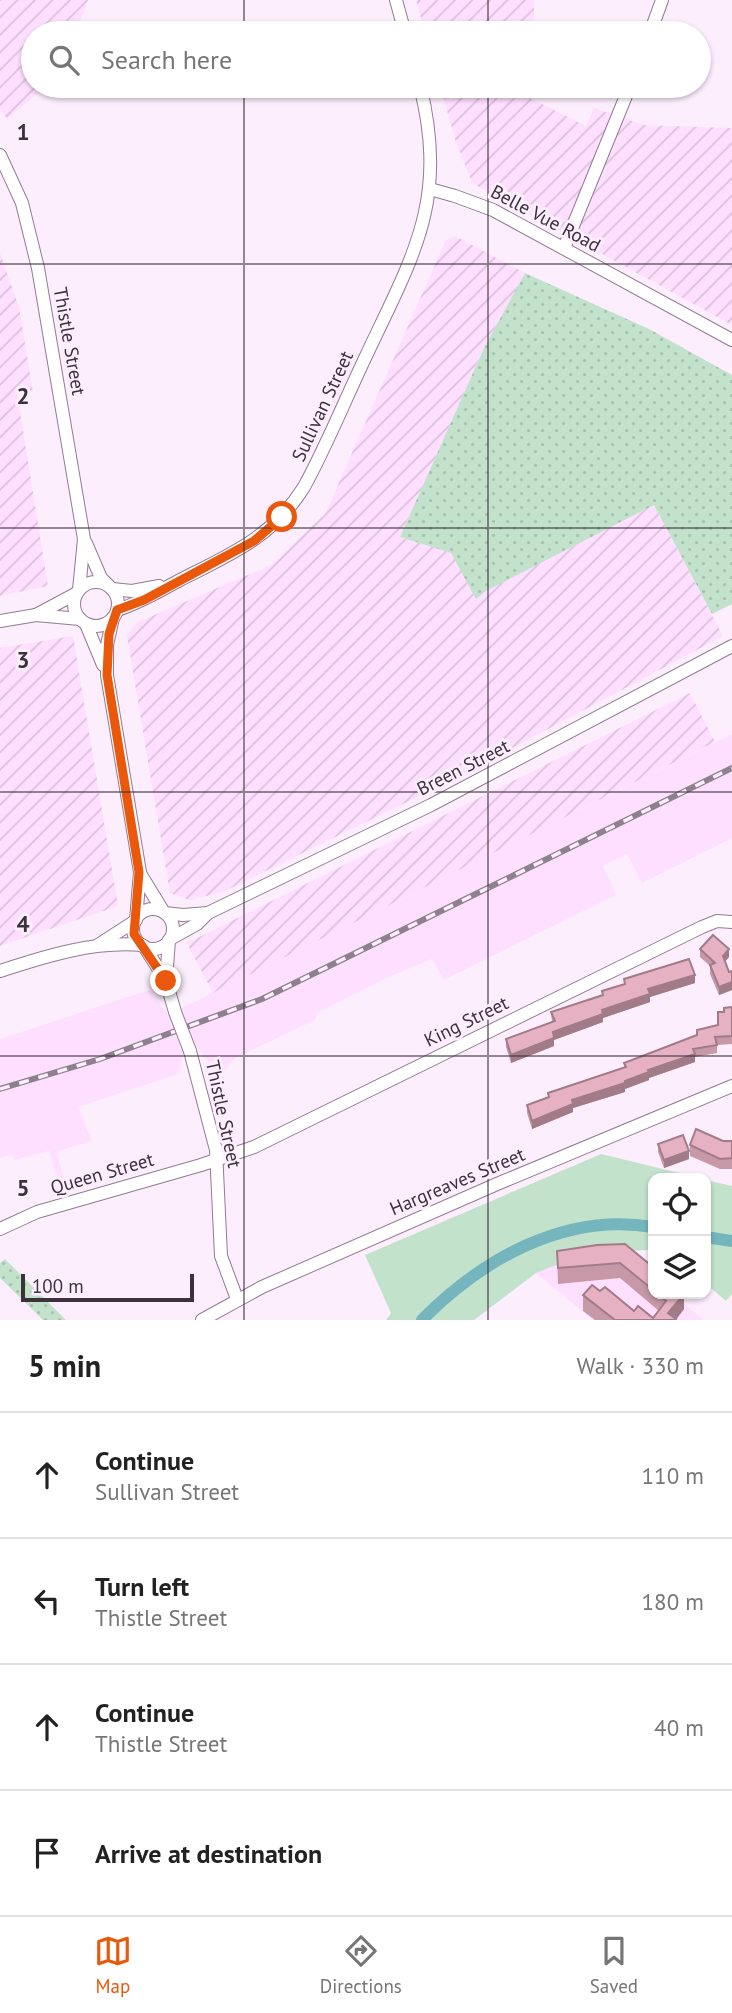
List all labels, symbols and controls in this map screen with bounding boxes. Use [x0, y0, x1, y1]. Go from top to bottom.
search box [21, 21, 711, 98]
icon: search [45, 41, 83, 79]
text: Search here [101, 43, 232, 76]
text: 1 [16, 117, 30, 146]
street label: Belle Vue Road [487, 179, 605, 257]
street label: Thistle Street [49, 285, 91, 397]
street label: Sullivan Street [286, 346, 358, 465]
text: 2 [16, 381, 30, 410]
route start [266, 501, 297, 532]
text: 3 [16, 645, 30, 674]
street label: Breen Street [413, 733, 514, 801]
text: 4 [16, 909, 30, 938]
route end [150, 965, 181, 996]
street label: King Street [420, 990, 513, 1052]
street label: Thistle Street [201, 1058, 247, 1170]
street label: Hargreaves Street [386, 1141, 529, 1220]
street label: Queen Street [48, 1147, 157, 1199]
text: 5 [16, 1173, 30, 1202]
map controls [648, 1173, 711, 1299]
button: locate [648, 1173, 711, 1236]
button: layers [648, 1236, 711, 1299]
scale bar [21, 1271, 194, 1303]
text: 100 m [32, 1274, 84, 1298]
text: 5 min [28, 1346, 101, 1385]
text: Walk · 330 m [577, 1351, 704, 1380]
text: Continue [95, 1444, 194, 1477]
icon: ahead [28, 1456, 66, 1494]
text: 110 m [642, 1461, 704, 1490]
text: Sullivan Street [95, 1477, 239, 1506]
text: Turn left [95, 1570, 189, 1603]
icon: left [28, 1582, 66, 1620]
text: 180 m [642, 1587, 704, 1616]
text: Thistle Street [95, 1603, 227, 1632]
text: Continue [95, 1696, 194, 1729]
icon: ahead [28, 1708, 66, 1746]
text: 40 m [654, 1713, 704, 1742]
text: Thistle Street [95, 1729, 227, 1758]
icon: arrive [28, 1834, 66, 1872]
text: Arrive at destination [95, 1837, 322, 1870]
tab: Map [94, 1932, 132, 1998]
tab: Directions [320, 1932, 402, 1998]
tab: Saved [590, 1932, 638, 1998]

